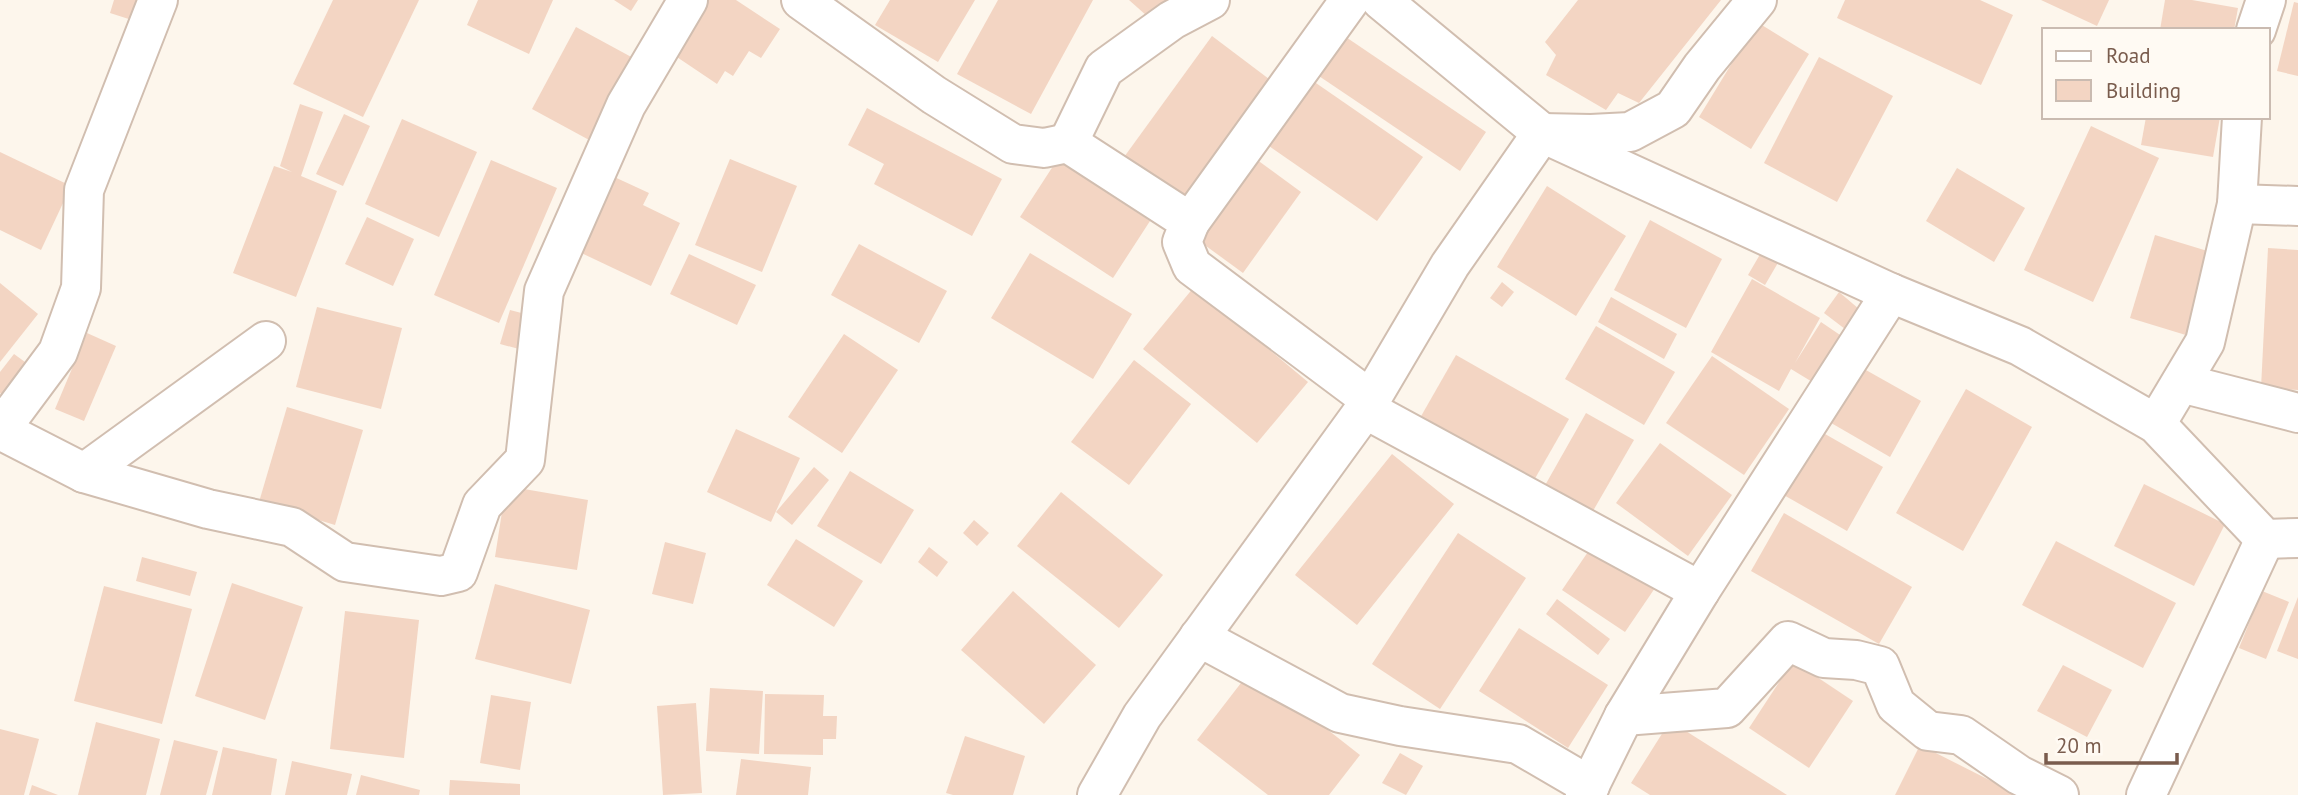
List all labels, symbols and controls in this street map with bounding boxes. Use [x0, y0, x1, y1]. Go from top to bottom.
legend [2042, 28, 2270, 119]
text: Road [2106, 42, 2150, 69]
text: Building [2106, 77, 2181, 104]
scale bar [2046, 722, 2177, 766]
text: 20 m [2056, 732, 2102, 759]

